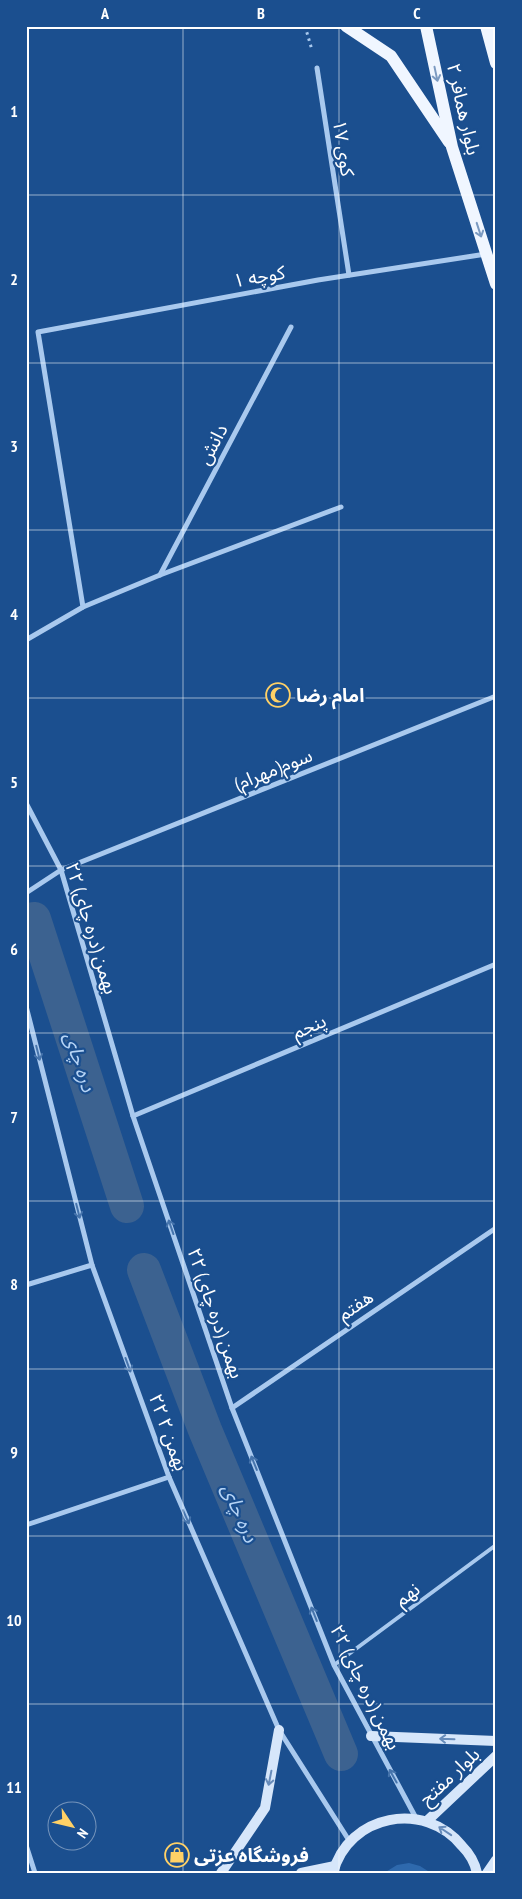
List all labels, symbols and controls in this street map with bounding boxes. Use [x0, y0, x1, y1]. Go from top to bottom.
text: A [100, 3, 110, 23]
text: B [257, 3, 265, 23]
text: C [413, 3, 421, 23]
street label: بلوار همافر ۲ [442, 61, 486, 157]
one-way arrow [432, 65, 441, 81]
text: 1 [10, 101, 18, 121]
street label: کوی ۱۷ [328, 118, 360, 179]
one-way arrow [475, 222, 485, 238]
street label: کوچه ۱ [231, 259, 288, 293]
text: 2 [10, 269, 18, 289]
street label: دانش [191, 419, 233, 469]
text: 3 [10, 436, 18, 456]
text: 4 [10, 604, 18, 624]
mosque icon: امام رضا [265, 682, 291, 708]
place label: امام رضا [296, 683, 364, 710]
street label: سوم(مهرام) [230, 742, 317, 798]
text: 5 [10, 772, 18, 792]
street label: ۲۲ بهمن (دره چای) [60, 859, 123, 997]
text: 6 [10, 939, 18, 959]
street label: پنجم [288, 1008, 331, 1047]
water label: دره چای [58, 1029, 102, 1096]
one-way arrow [34, 1045, 43, 1061]
text: 7 [10, 1107, 18, 1127]
one-way arrow [74, 1202, 83, 1218]
one-way arrow [166, 1220, 175, 1236]
street label: ۲۲ بهمن (دره چای) [181, 1245, 250, 1382]
text: 8 [10, 1274, 18, 1294]
street label: هفتم [333, 1284, 379, 1328]
one-way arrow [124, 1357, 133, 1372]
street label: ۲۲ بهمن ۲ [144, 1390, 194, 1474]
text: 9 [10, 1442, 18, 1462]
one-way arrow [248, 1456, 258, 1471]
water label: دره چای [216, 1480, 264, 1547]
one-way arrow [182, 1509, 192, 1524]
street label: نهم [390, 1577, 426, 1614]
one-way arrow [309, 1607, 318, 1622]
text: 10 [6, 1610, 22, 1630]
street label: ۲۲ بهمن (دره چای) [324, 1620, 407, 1754]
one-way arrow [439, 1734, 456, 1744]
street label: بلوار مفتح [414, 1742, 486, 1812]
one-way arrow [388, 1768, 398, 1783]
one-way arrow [265, 1770, 275, 1786]
text: 11 [6, 1777, 22, 1797]
north arrow [48, 1802, 98, 1852]
text: N [73, 1825, 92, 1842]
one-way arrow [439, 1825, 453, 1835]
shop icon: فروشگاه عزتی [164, 1842, 190, 1868]
place label: فروشگاه عزتی [194, 1843, 309, 1867]

